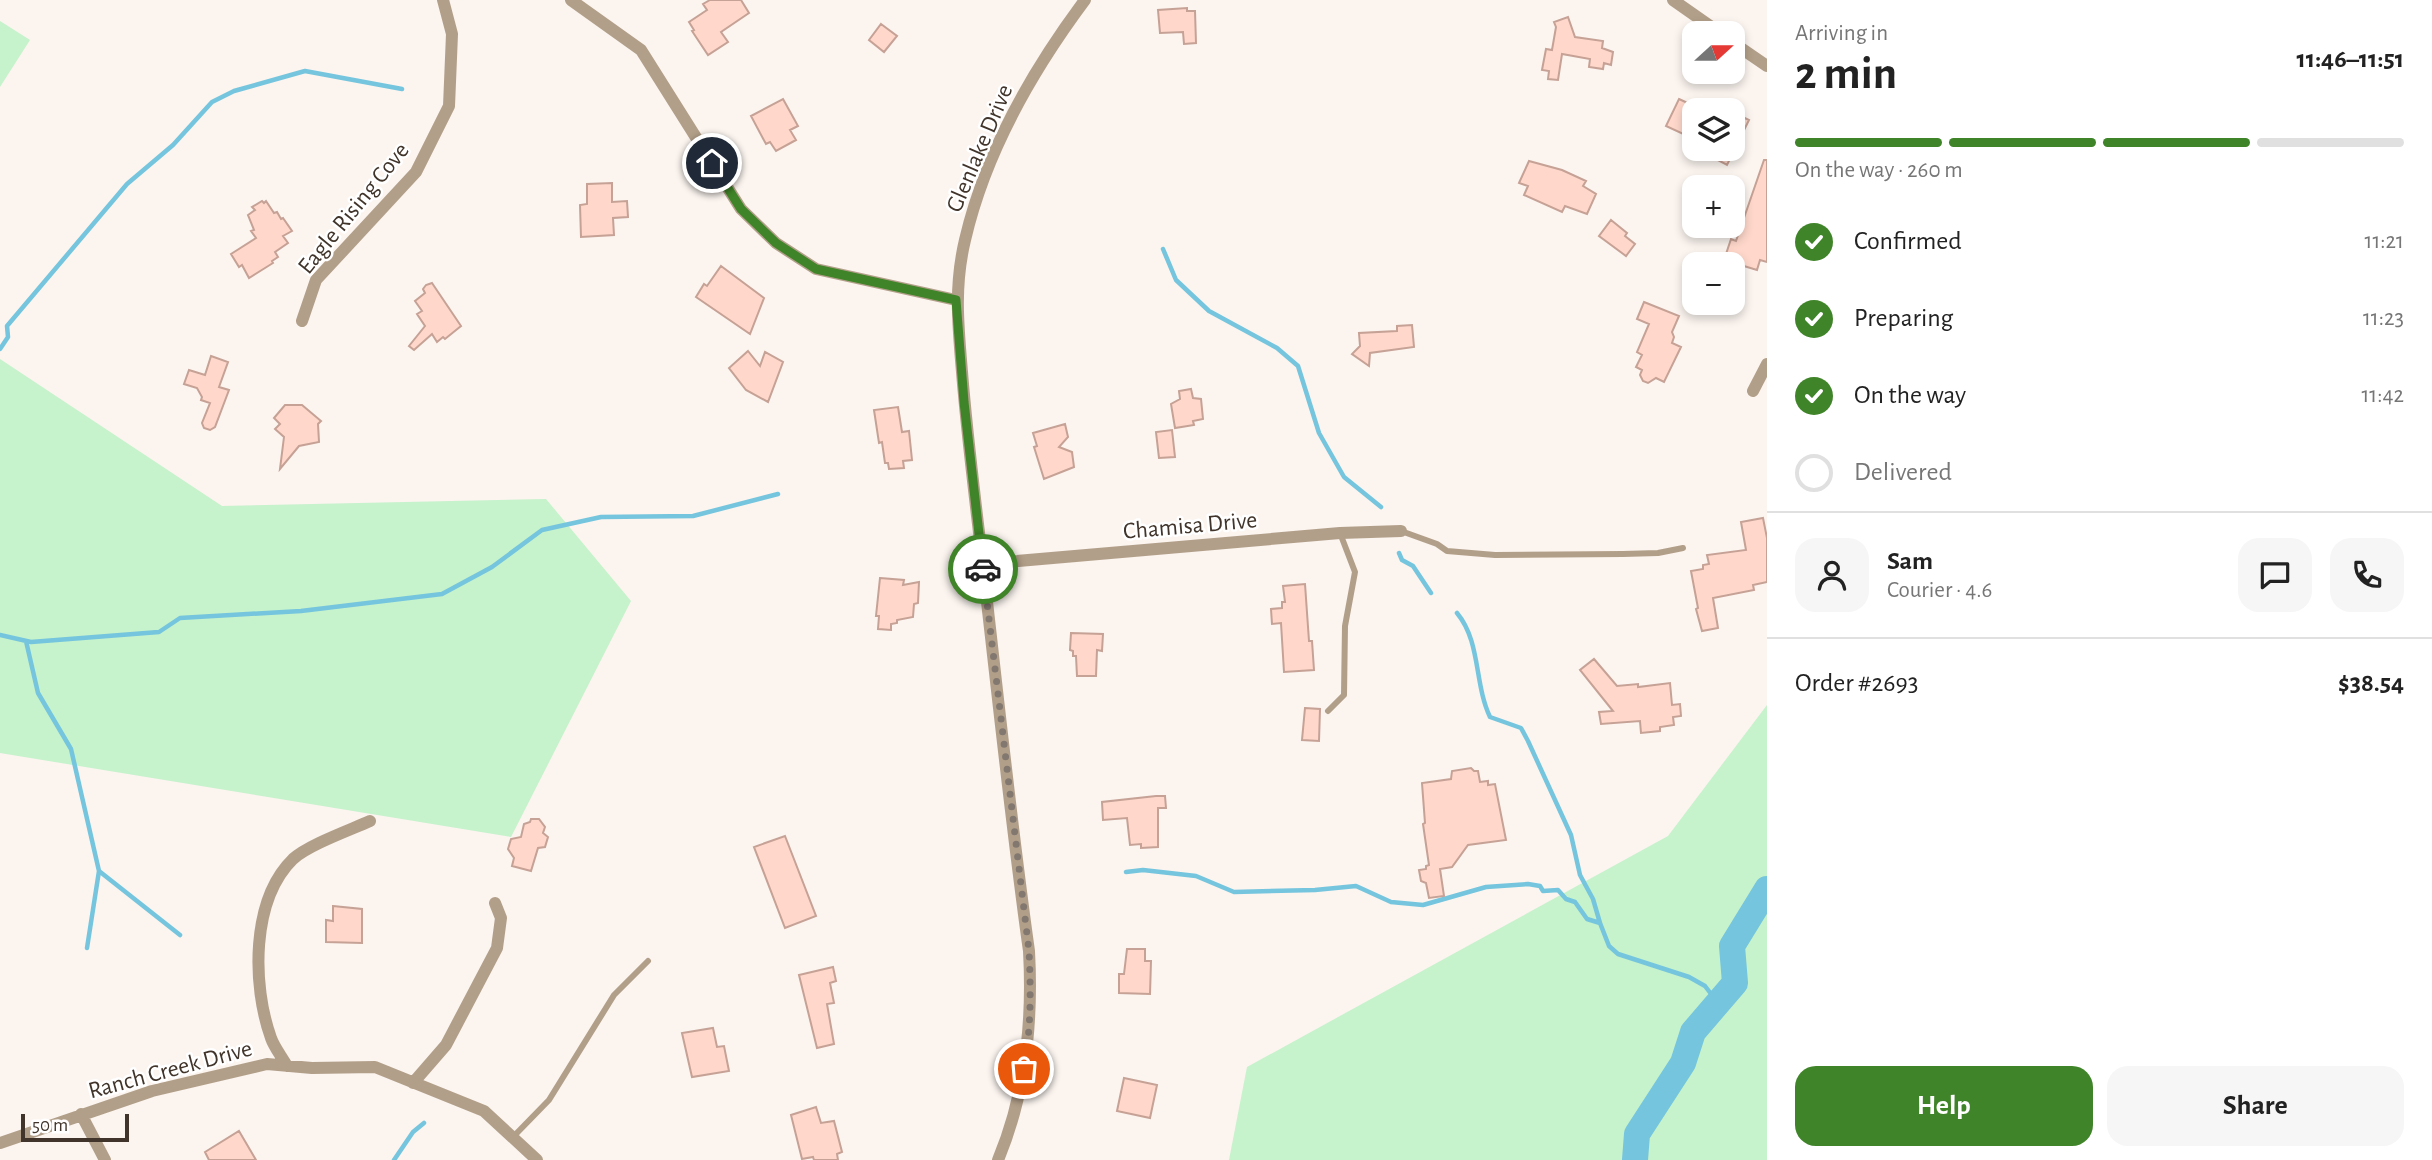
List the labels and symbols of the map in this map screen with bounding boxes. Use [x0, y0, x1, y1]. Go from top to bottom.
north arrow [1682, 21, 1745, 84]
street label: Glenlake Drive [942, 81, 1018, 216]
pin [682, 133, 742, 193]
street label: Eagle Rising Cove [294, 139, 414, 279]
street label: Chamisa Drive [1122, 508, 1258, 544]
courier [948, 534, 1018, 604]
street label: Ranch Creek Drive [86, 1037, 255, 1103]
pin [994, 1039, 1054, 1099]
scale bar [21, 1111, 130, 1143]

